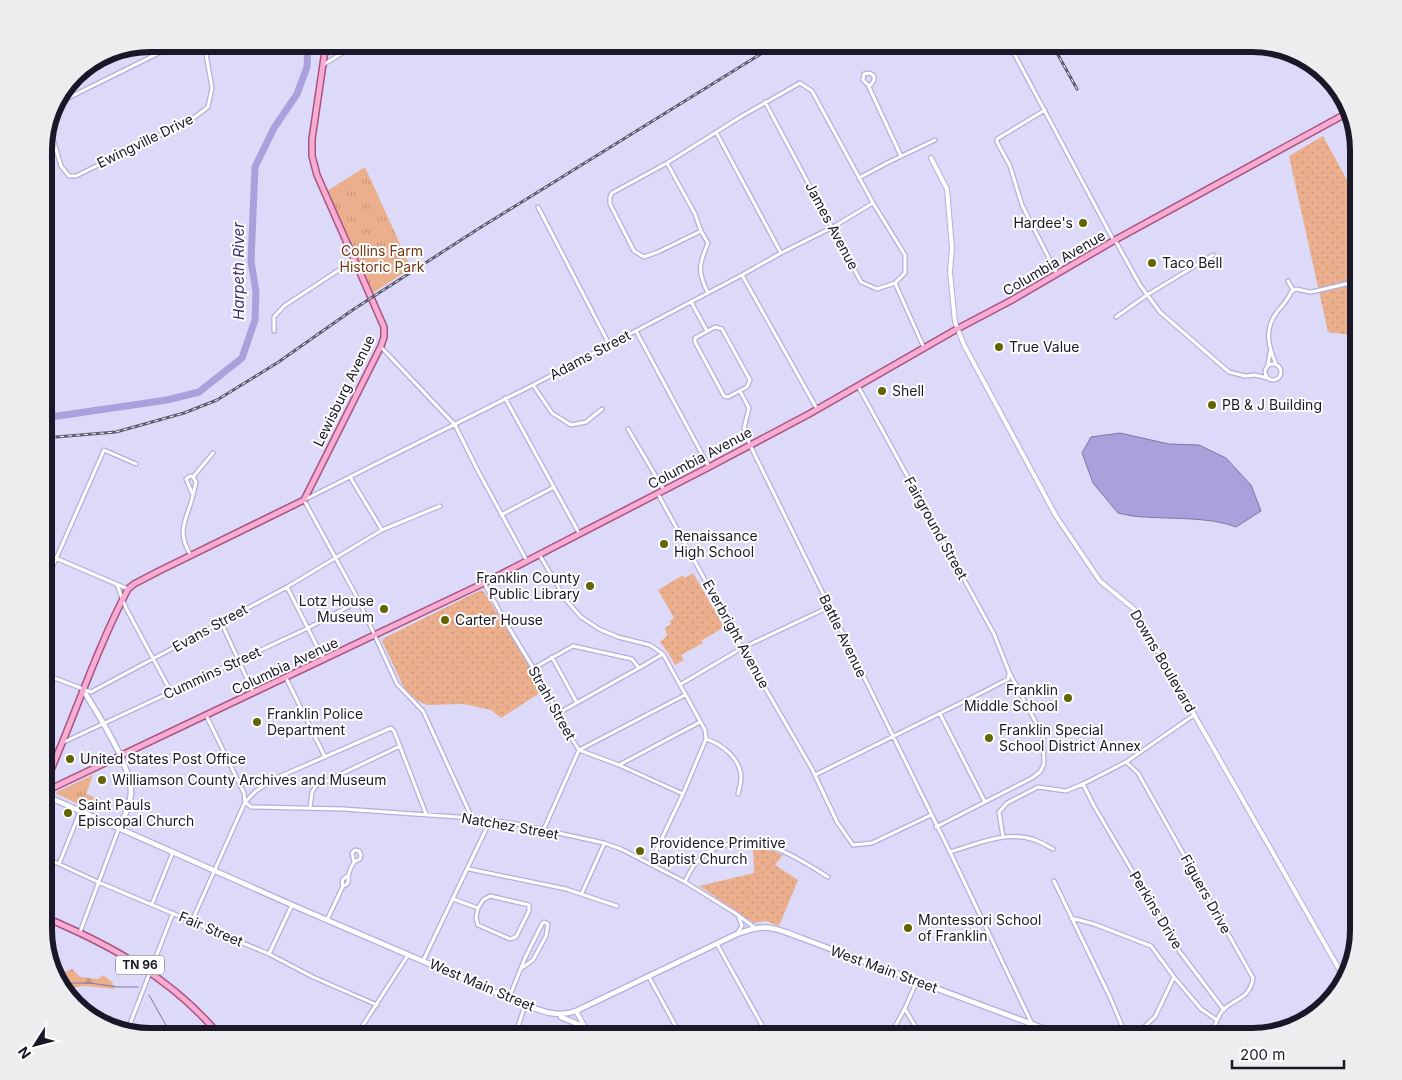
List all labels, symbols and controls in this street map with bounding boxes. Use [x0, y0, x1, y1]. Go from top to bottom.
street label: Ewingville Drive [94, 110, 196, 171]
street label: James Avenue [802, 179, 863, 272]
place label: Hardee's [1013, 214, 1073, 231]
marker: Hardee's [1077, 217, 1089, 229]
water label: Harpeth River [229, 222, 248, 320]
street label: Columbia Avenue [999, 226, 1108, 299]
park label: Collins Farm Historic Park [340, 242, 425, 275]
place label: Taco Bell [1162, 254, 1222, 271]
marker: Taco Bell [1146, 257, 1158, 269]
street label: Adams Street [546, 326, 633, 383]
street label: Lewisburg Avenue [309, 332, 378, 449]
place label: True Value [1009, 338, 1080, 355]
marker: True Value [993, 341, 1005, 353]
place label: Shell [892, 382, 924, 399]
marker: Shell [876, 385, 888, 397]
place label: PB & J Building [1222, 396, 1322, 413]
marker: PB & J Building [1206, 399, 1218, 411]
street label: Columbia Avenue [645, 423, 755, 492]
street label: Fairground Street [901, 473, 972, 582]
place label: Renaissance High School [674, 527, 758, 560]
marker: Renaissance High School [658, 538, 670, 550]
place label: Franklin County Public Library [476, 569, 580, 602]
street label: Everbright Avenue [700, 576, 773, 691]
marker: Franklin County Public Library [584, 580, 596, 592]
street label: Battle Avenue [816, 591, 871, 680]
place label: Lotz House Museum [299, 592, 374, 625]
street label: Evans Street [169, 600, 251, 655]
marker: Lotz House Museum [378, 603, 390, 615]
street label: Downs Boulevard [1127, 606, 1200, 715]
place label: Carter House [455, 611, 543, 628]
marker: Carter House [439, 614, 451, 626]
street label: Columbia Avenue [229, 633, 341, 698]
street label: Cummins Street [160, 642, 264, 703]
street label: Strahl Street [525, 663, 580, 743]
place label: Franklin Middle School [964, 681, 1058, 714]
marker: Franklin Middle School [1062, 692, 1074, 704]
place label: Franklin Police Department [267, 705, 363, 738]
marker: Franklin Police Department [251, 716, 263, 728]
place label: Franklin Special School District Annex [999, 721, 1141, 754]
marker: Franklin Special School District Annex [983, 732, 995, 744]
place label: United States Post Office [80, 750, 246, 767]
marker: United States Post Office [64, 753, 76, 765]
place label: Williamson County Archives and Museum [112, 771, 386, 788]
marker: Williamson County Archives and Museum [96, 774, 108, 786]
place label: Saint Pauls Episcopal Church [78, 796, 194, 829]
marker: Saint Pauls Episcopal Church [62, 807, 74, 819]
street label: Natchez Street [460, 809, 560, 842]
place label: Providence Primitive Baptist Church [650, 834, 786, 867]
marker: Providence Primitive Baptist Church [634, 845, 646, 857]
street label: Figuers Drive [1178, 851, 1235, 936]
street label: Perkins Drive [1126, 868, 1186, 952]
street label: Fair Street [177, 907, 246, 950]
place label: Montessori School of Franklin [918, 911, 1041, 944]
marker: Montessori School of Franklin [902, 922, 914, 934]
street label: West Main Street [828, 941, 940, 996]
street label: West Main Street [427, 955, 538, 1015]
road number: TN 96 [116, 956, 164, 974]
north arrow [10, 1020, 60, 1070]
scale bar [1232, 1038, 1344, 1070]
text: N [14, 1044, 34, 1062]
text: 200 m [1240, 1045, 1285, 1064]

